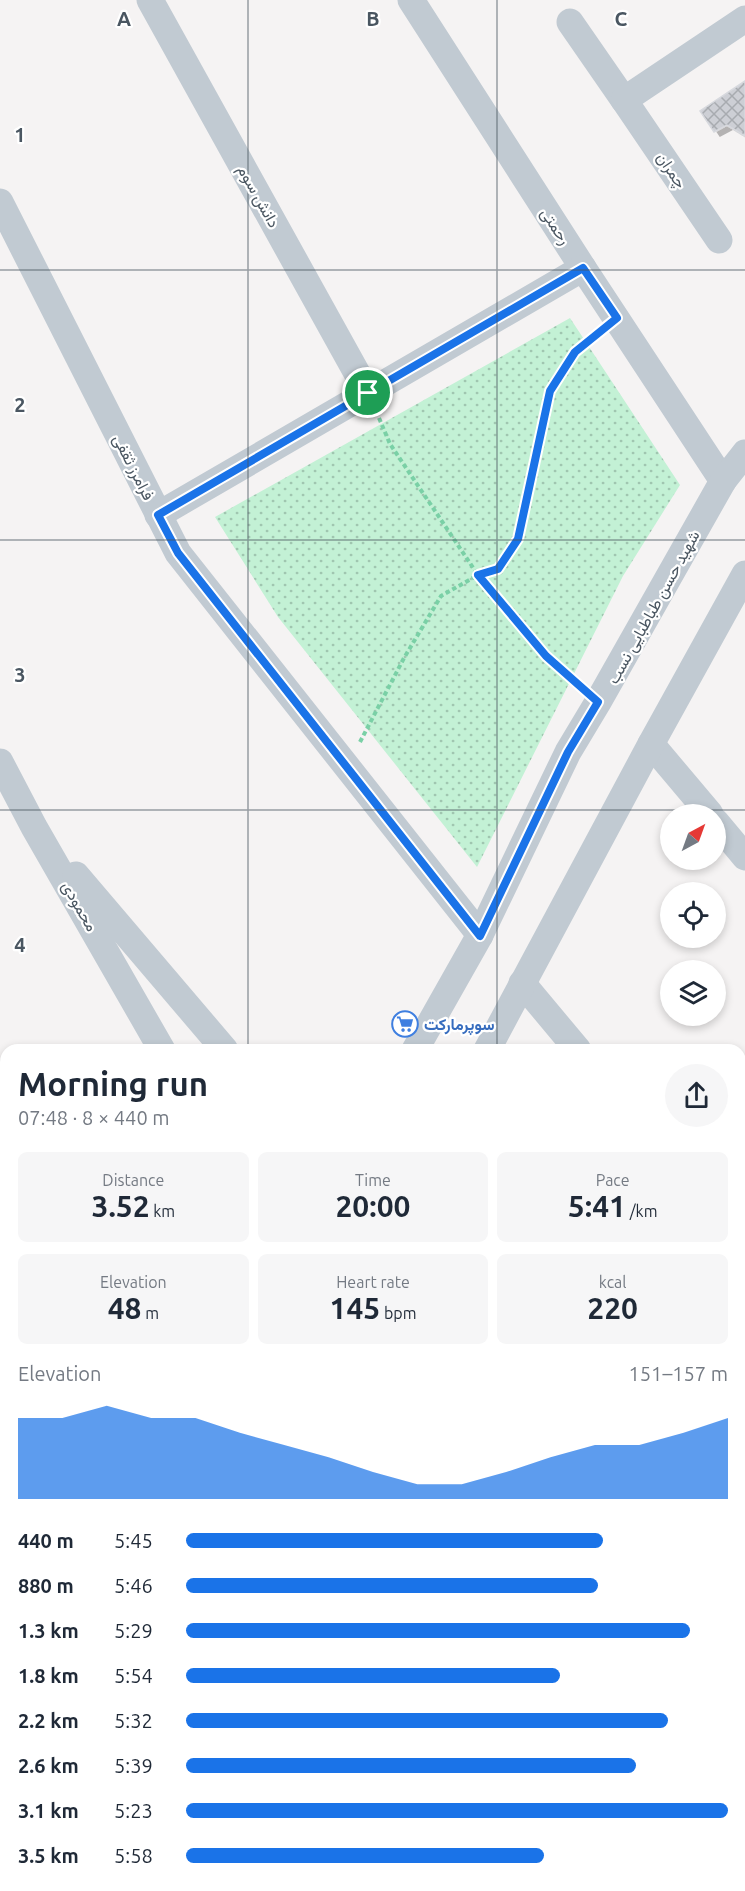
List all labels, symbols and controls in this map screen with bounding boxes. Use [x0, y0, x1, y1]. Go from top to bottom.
text: A [117, 7, 131, 30]
text: B [366, 7, 380, 30]
text: C [615, 7, 628, 30]
text: 1 [14, 123, 26, 146]
street label: چمران [651, 149, 691, 193]
street label: دانش سوم [233, 162, 284, 231]
street label: رحمتی [536, 204, 575, 249]
pin [342, 367, 393, 418]
icon: arrive [351, 376, 384, 409]
text: 2 [14, 393, 26, 416]
street label: فرامرز ثقفی [108, 431, 158, 504]
street label: شهید حسن طباطبایی نسب [603, 527, 704, 688]
text: 3 [14, 663, 26, 686]
north arrow [660, 804, 726, 870]
map controls [660, 804, 726, 1026]
street label: محمودی [57, 878, 101, 935]
button: locate [660, 882, 726, 948]
text: 4 [14, 933, 26, 956]
button: layers [660, 960, 726, 1026]
supermarket icon: سوپرمارکت [390, 1009, 420, 1039]
place label: سوپرمارکت [424, 1015, 495, 1036]
button: share [665, 1064, 728, 1127]
text: Morning run [18, 1065, 208, 1102]
text: 07:48 · 8 × 440 m [18, 1106, 170, 1129]
text: Distance [102, 1171, 164, 1189]
text: Time [355, 1171, 391, 1189]
text: Pace [596, 1171, 630, 1189]
text: 3.52 [91, 1189, 150, 1223]
text: 20:00 [335, 1189, 411, 1223]
text: 5:41 [568, 1189, 626, 1223]
text: km [150, 1202, 175, 1220]
text: /km [626, 1202, 657, 1220]
text: Elevation [100, 1273, 167, 1291]
text: Heart rate [336, 1273, 410, 1291]
text: kcal [599, 1273, 626, 1291]
text: 48 [108, 1291, 142, 1325]
text: 145 [330, 1291, 380, 1325]
text: 220 [587, 1291, 638, 1325]
text: m [142, 1304, 159, 1322]
text: bpm [380, 1304, 416, 1322]
text: Elevation [18, 1362, 101, 1385]
text: 151–157 m [629, 1362, 728, 1385]
text: 440 m [18, 1529, 74, 1552]
text: 5:45 [114, 1529, 153, 1552]
text: 880 m [18, 1574, 74, 1597]
text: 5:46 [114, 1574, 153, 1597]
text: 1.3 km [18, 1619, 79, 1642]
text: 5:29 [114, 1619, 153, 1642]
text: 1.8 km [18, 1664, 79, 1687]
text: 5:54 [114, 1664, 153, 1687]
text: 2.2 km [18, 1709, 79, 1732]
text: 5:32 [114, 1709, 153, 1732]
text: 2.6 km [18, 1754, 79, 1777]
text: 5:39 [114, 1754, 153, 1777]
text: 3.1 km [18, 1799, 79, 1822]
text: 5:23 [114, 1799, 153, 1822]
text: 3.5 km [18, 1844, 79, 1867]
text: 5:58 [114, 1844, 153, 1867]

